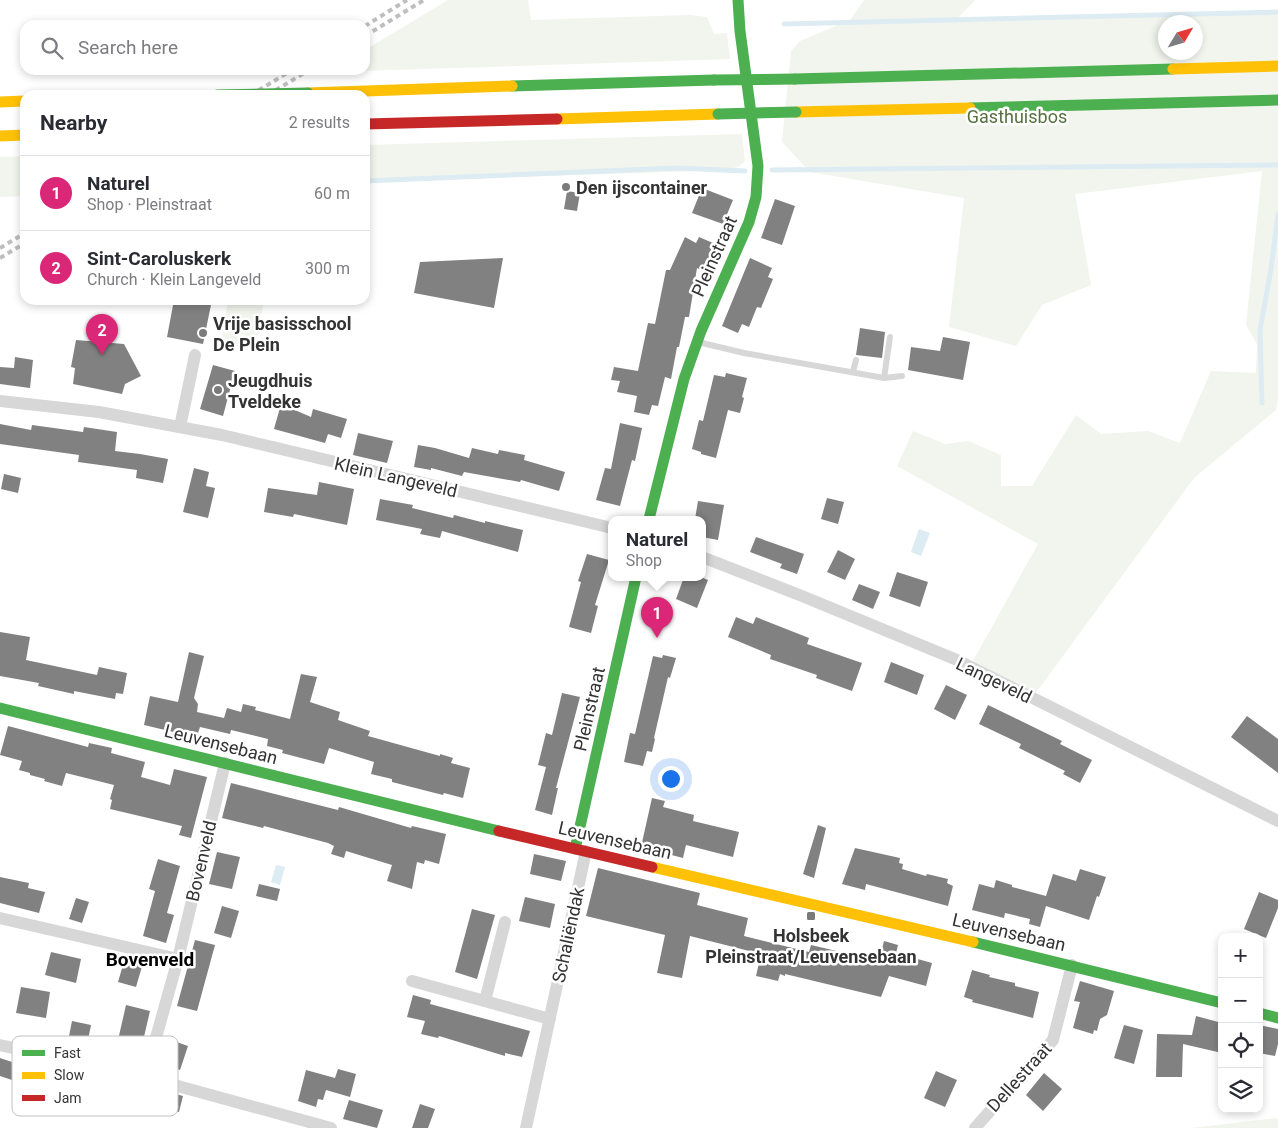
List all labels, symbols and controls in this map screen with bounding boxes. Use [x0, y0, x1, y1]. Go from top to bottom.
north arrow [1158, 15, 1203, 60]
search box [20, 20, 370, 75]
icon: search [38, 34, 66, 62]
text: Search here [78, 36, 178, 59]
park label: Gasthuisbos [967, 106, 1067, 127]
text: Nearby [40, 111, 107, 135]
text: 2 results [289, 113, 350, 132]
text: Naturel [87, 172, 150, 195]
place label: Den ijscontainer [576, 177, 708, 198]
marker: Den ijscontainer [560, 181, 572, 193]
text: 1 [51, 184, 61, 203]
text: 60 m [314, 184, 350, 203]
text: Shop · Pleinstraat [87, 195, 212, 214]
street label: Pleinstraat [687, 212, 741, 300]
text: Sint-Caroluskerk [87, 247, 231, 270]
text: 2 [51, 259, 61, 278]
text: 300 m [305, 259, 350, 278]
text: Church · Klein Langeveld [87, 270, 261, 289]
place label: Vrije basisschool De Plein [213, 313, 352, 355]
pin: 2 [86, 314, 118, 355]
marker: Vrije basisschool De Plein [197, 327, 209, 339]
place label: Jeugdhuis Tveldeke [228, 370, 312, 412]
marker: Jeugdhuis Tveldeke [212, 384, 224, 396]
street label: Klein Langeveld [332, 453, 460, 501]
popup [608, 516, 706, 581]
text: Naturel [626, 528, 688, 551]
text: Shop [626, 551, 662, 570]
pin: 1 [641, 597, 673, 638]
street label: Langeveld [953, 653, 1035, 707]
street label: Pleinstraat [569, 665, 609, 753]
street label: Leuvensebaan [162, 720, 280, 768]
your location [658, 766, 684, 792]
street label: Leuvensebaan [556, 817, 674, 863]
street label: Bovenveld [182, 819, 220, 903]
street label: Schaliëndak [548, 884, 589, 985]
street label: Leuvensebaan [950, 909, 1068, 955]
marker: Holsbeek Pleinstraat/Leuvensebaan [805, 910, 817, 922]
place label: Holsbeek Pleinstraat/Leuvensebaan [705, 925, 917, 967]
map controls [1218, 933, 1263, 1113]
button: + [1218, 933, 1263, 978]
district label: Bovenveld [106, 948, 194, 971]
button: − [1218, 978, 1263, 1023]
button: locate [1218, 1023, 1263, 1068]
legend [12, 1036, 178, 1116]
street label: Dellestraat [982, 1038, 1056, 1116]
text: Fast [54, 1045, 81, 1061]
text: Slow [54, 1067, 85, 1083]
button: layers [1218, 1068, 1263, 1113]
text: Jam [54, 1090, 82, 1106]

